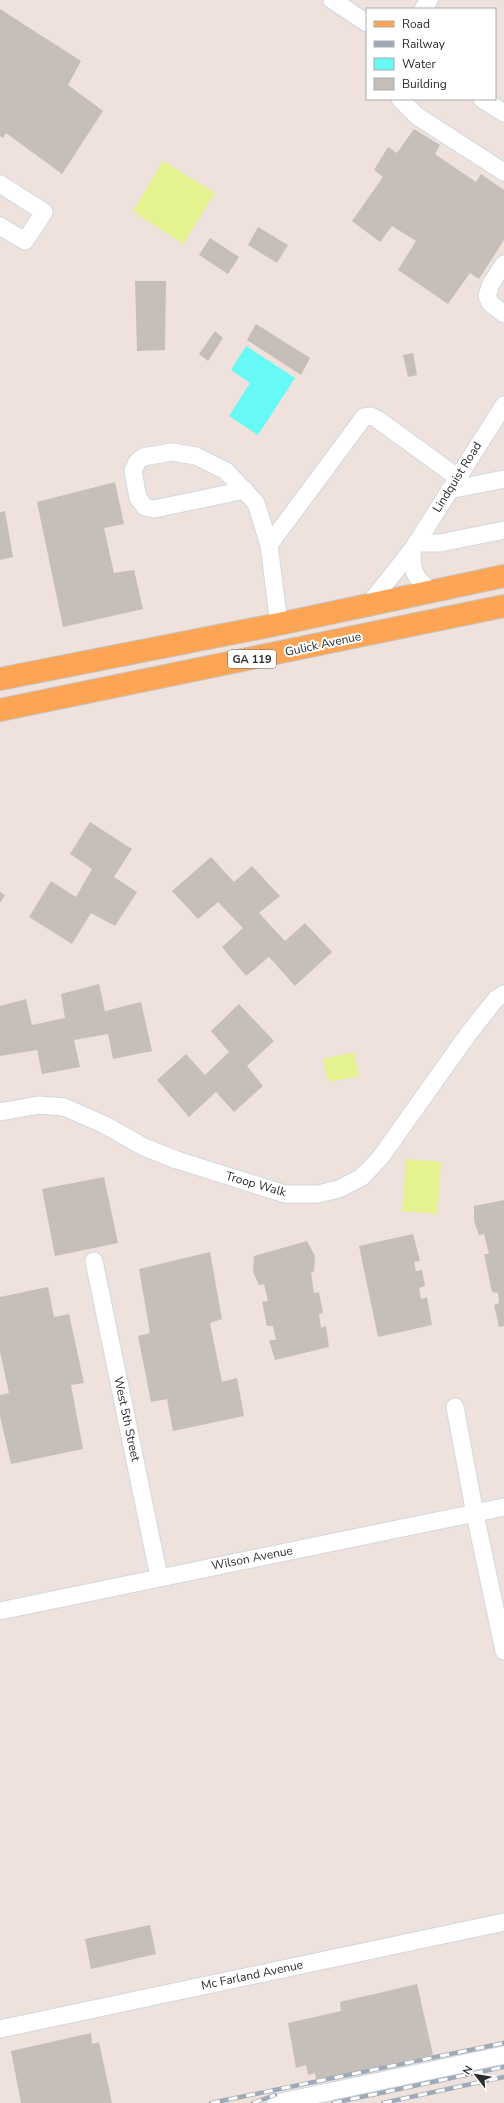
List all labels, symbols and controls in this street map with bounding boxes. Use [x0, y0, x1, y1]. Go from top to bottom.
legend [366, 8, 496, 100]
text: Road [402, 16, 430, 32]
text: Railway [402, 36, 446, 52]
text: Water [402, 56, 436, 72]
text: Building [402, 76, 447, 92]
street label: Lindquist Road [429, 439, 485, 515]
street label: Gulick Avenue [284, 628, 362, 660]
road number: GA 119 [228, 650, 276, 668]
street label: Troop Walk [224, 1168, 289, 1201]
street label: West 5th Street [110, 1375, 144, 1463]
street label: Wilson Avenue [210, 1542, 294, 1574]
street label: Mc Farland Avenue [200, 1956, 304, 1994]
north arrow [456, 2055, 496, 2095]
text: N [459, 2063, 476, 2077]

